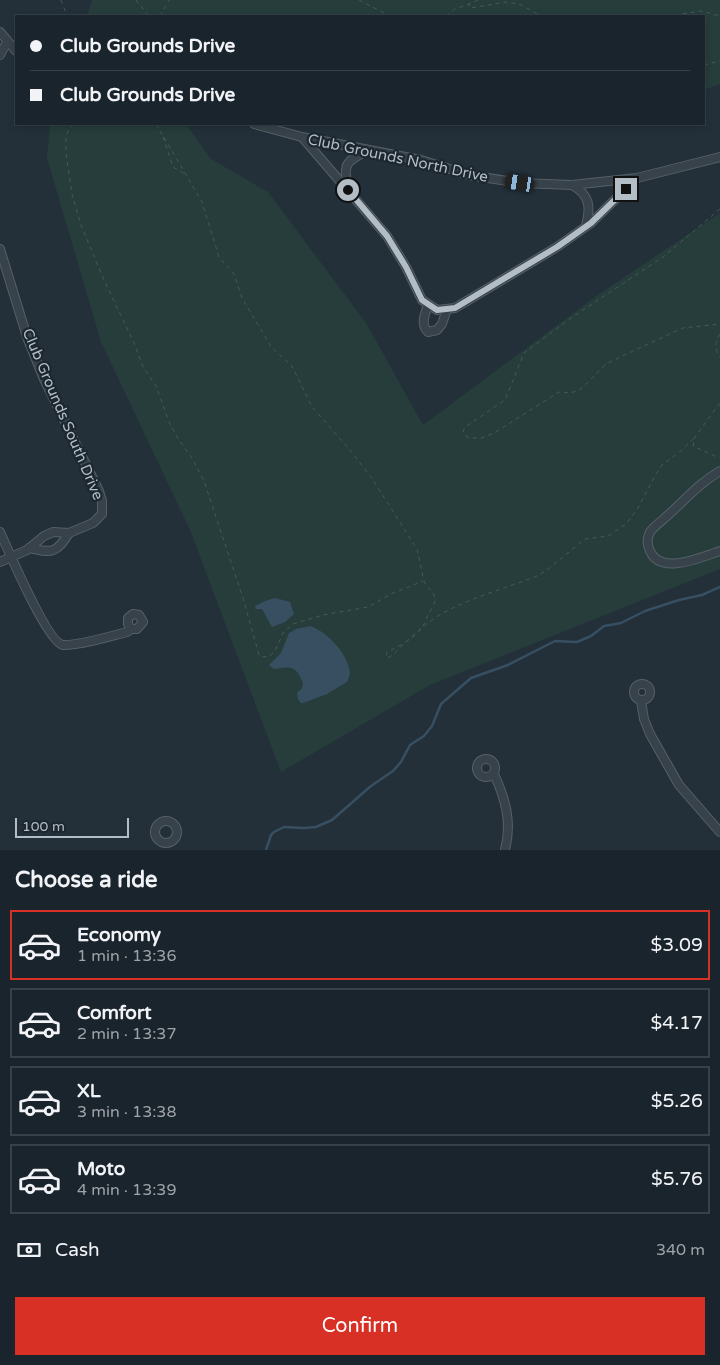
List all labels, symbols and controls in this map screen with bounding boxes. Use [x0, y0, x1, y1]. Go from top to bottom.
text: Club Grounds Drive [60, 35, 235, 57]
text: Club Grounds Drive [60, 84, 235, 106]
street label: Club Grounds North Drive [306, 130, 490, 186]
car [504, 173, 535, 193]
route end [615, 178, 637, 200]
route start [337, 179, 359, 201]
street label: Club Grounds South Drive [19, 325, 107, 503]
scale bar [15, 815, 129, 838]
text: 100 m [22, 818, 65, 835]
text: Choose a ride [15, 867, 158, 893]
icon: car [17, 923, 62, 968]
text: Economy [77, 924, 161, 946]
text: $3.09 [651, 934, 703, 956]
text: 1 min · 13:36 [77, 946, 176, 966]
icon: car [17, 1001, 62, 1046]
text: Comfort [77, 1002, 151, 1024]
text: $4.17 [651, 1012, 703, 1034]
text: 2 min · 13:37 [77, 1024, 176, 1044]
icon: car [17, 1079, 62, 1124]
text: XL [77, 1080, 101, 1102]
text: $5.26 [651, 1090, 703, 1112]
text: 3 min · 13:38 [77, 1102, 176, 1122]
icon: car [17, 1157, 62, 1202]
text: Moto [77, 1158, 125, 1180]
text: $5.76 [651, 1168, 703, 1190]
text: 4 min · 13:39 [77, 1180, 176, 1200]
icon: cash [15, 1236, 43, 1264]
text: Cash [55, 1239, 100, 1261]
text: 340 m [656, 1240, 705, 1260]
button: Confirm [15, 1297, 705, 1355]

